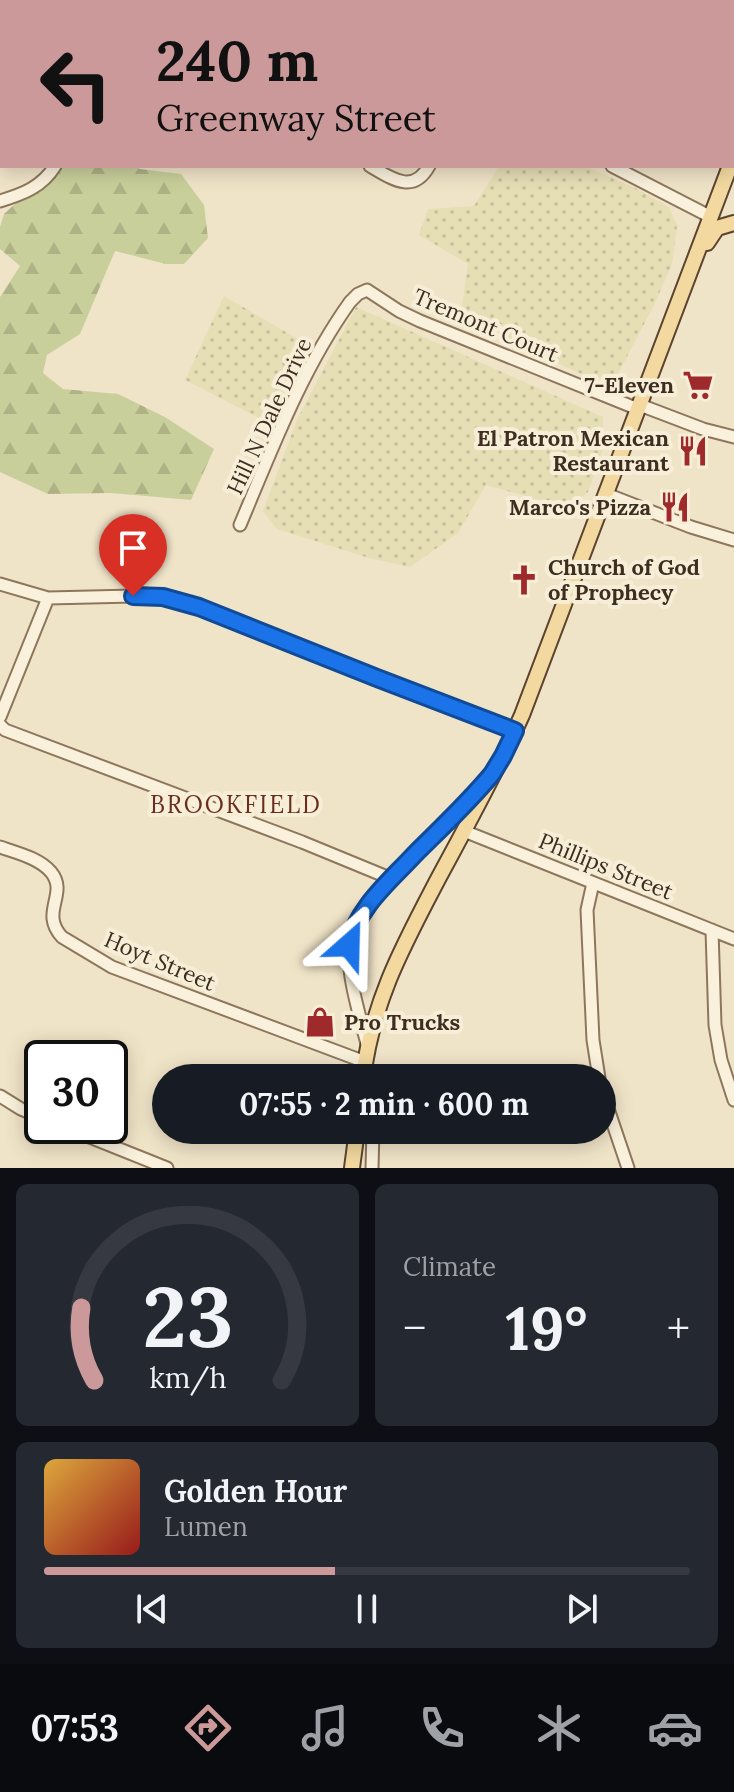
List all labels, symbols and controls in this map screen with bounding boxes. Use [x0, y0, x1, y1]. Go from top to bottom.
text: 240 m [156, 25, 318, 96]
icon: left [24, 32, 128, 136]
text: Greenway Street [156, 95, 436, 141]
street label: Tremont Court [409, 282, 563, 368]
street label: Hill N Dale Drive [220, 333, 318, 499]
supermarket icon: 7-Eleven [681, 368, 715, 402]
place label: 7-Eleven [584, 371, 674, 399]
place label: El Patron Mexican Restaurant [477, 424, 670, 477]
restaurant icon: El Patron Mexican Restaurant [676, 434, 710, 468]
restaurant icon: Marco's Pizza [658, 490, 692, 524]
place label: Marco's Pizza [509, 493, 651, 521]
pin [99, 514, 167, 596]
icon: arrive [111, 526, 155, 570]
place label: Church of God of Prophecy [548, 553, 700, 606]
church icon: Church of God of Prophecy [507, 563, 541, 597]
district label: BROOKFIELD [150, 789, 322, 820]
street label: Phillips Street [535, 826, 678, 906]
position arrow [307, 903, 391, 987]
street label: Hoyt Street [100, 925, 220, 997]
shop icon: Pro Trucks [303, 1005, 337, 1039]
place label: Pro Trucks [344, 1008, 460, 1036]
speed limit sign: 30 [24, 1040, 128, 1144]
text: 07:55 · 2 min · 600 m [239, 1085, 529, 1123]
text: Climate [403, 1250, 496, 1283]
text: 23 [142, 1263, 233, 1370]
text: 19° [506, 1290, 587, 1366]
text: − [403, 1300, 426, 1356]
text: + [667, 1300, 690, 1356]
text: km/h [149, 1359, 226, 1396]
text: Golden Hour [164, 1472, 347, 1510]
text: Lumen [164, 1510, 248, 1543]
icon: previous [130, 1587, 174, 1631]
icon: pause [345, 1587, 389, 1631]
icon: next [560, 1587, 604, 1631]
icon: directions [180, 1700, 236, 1756]
icon: music [297, 1700, 353, 1756]
icon: phone [414, 1700, 470, 1756]
icon: climate [531, 1700, 587, 1756]
icon: car [647, 1700, 703, 1756]
text: 07:53 [30, 1705, 119, 1751]

